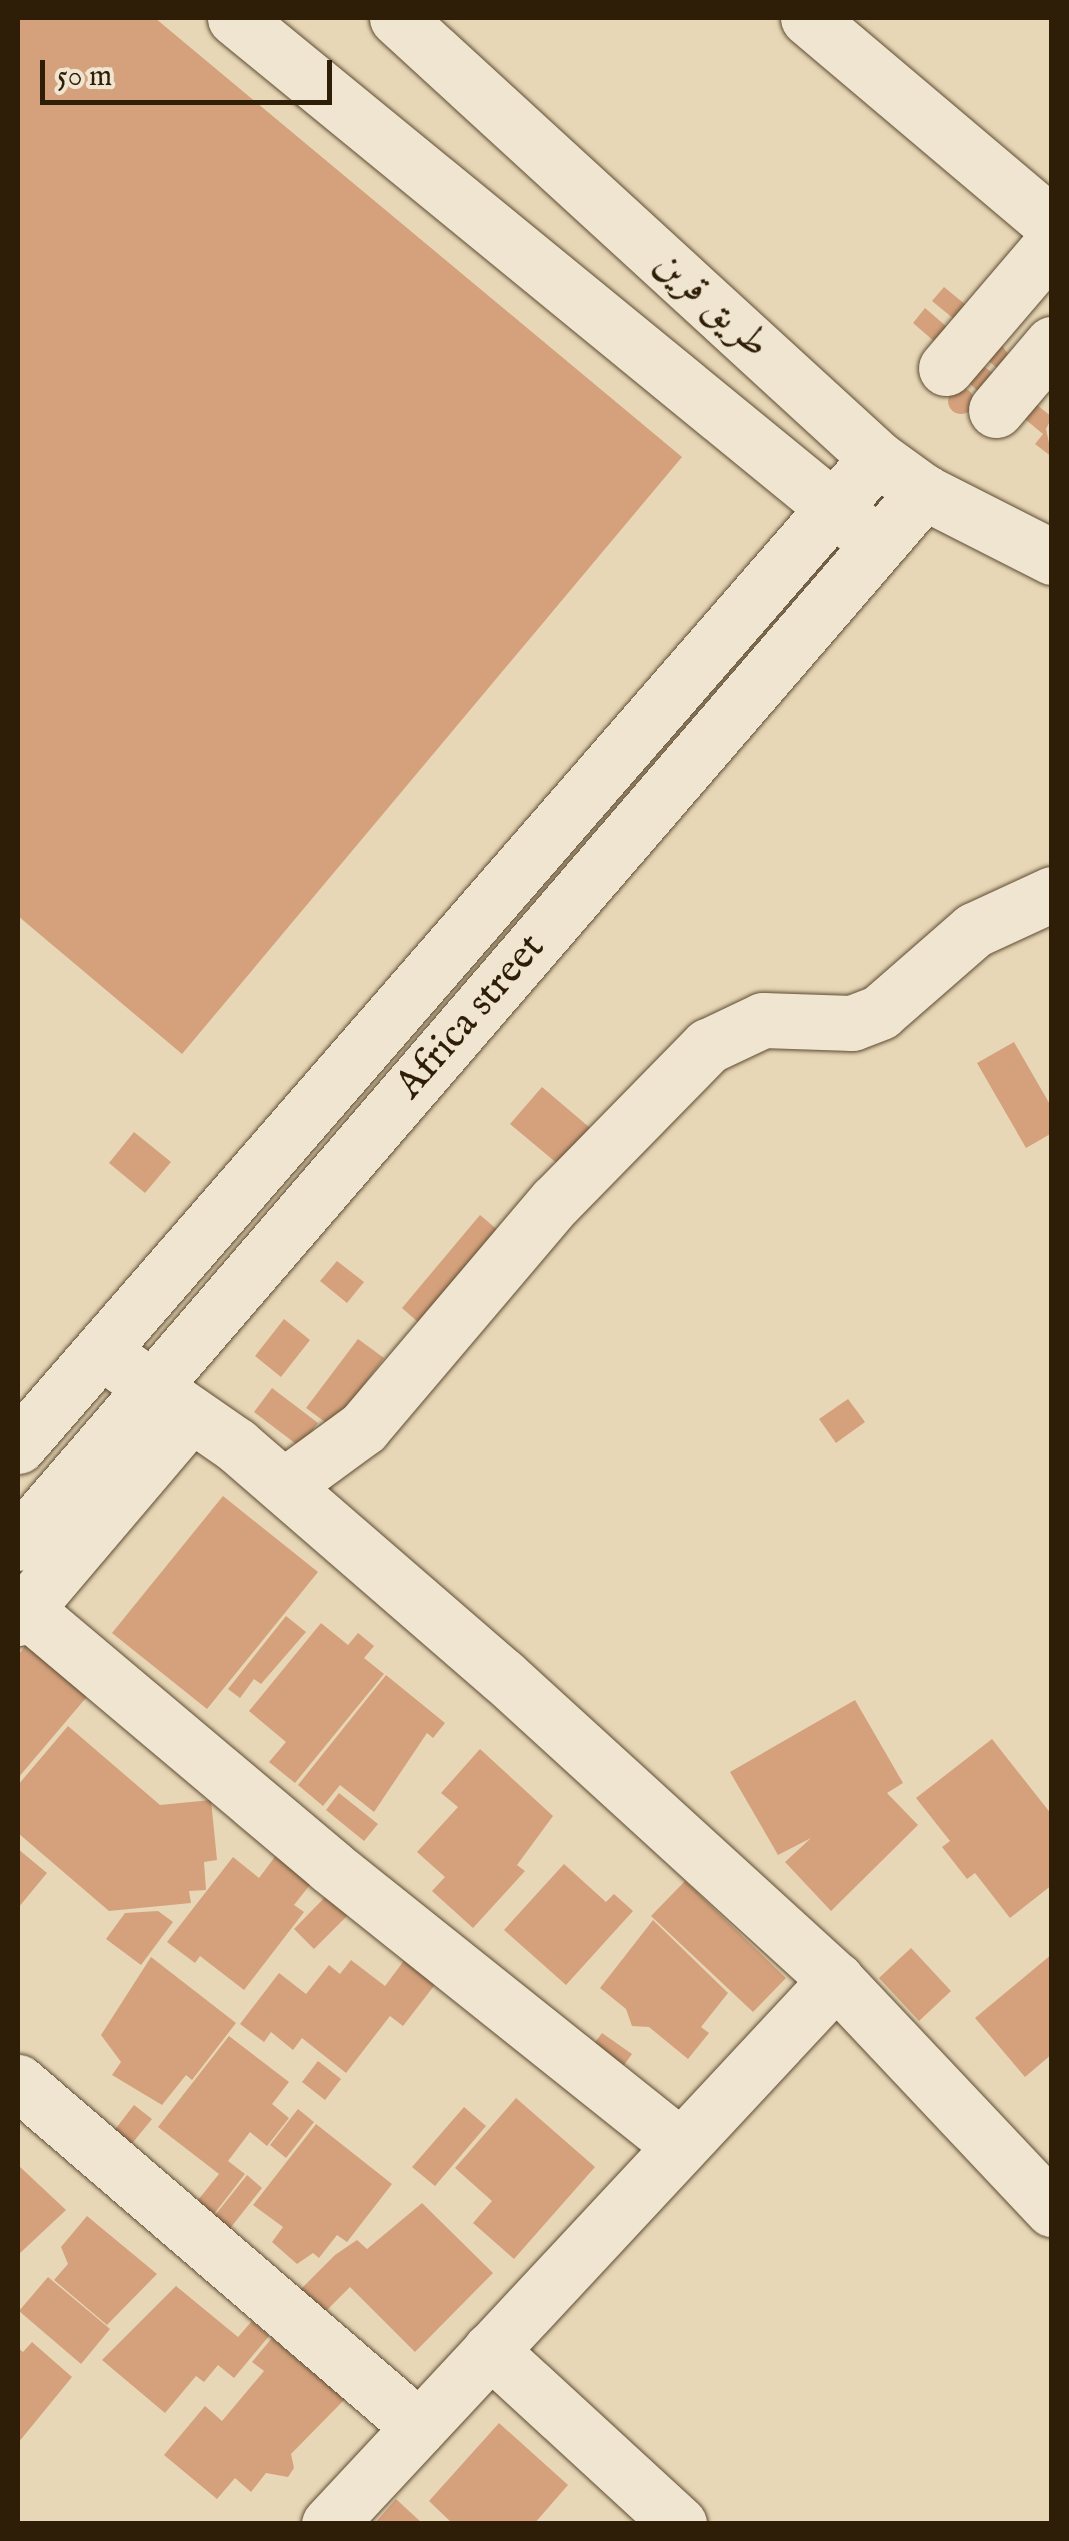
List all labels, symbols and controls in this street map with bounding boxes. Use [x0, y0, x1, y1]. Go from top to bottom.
scale bar [45, 40, 338, 102]
text: 50 m [57, 58, 112, 96]
street label: طريق قرين [643, 241, 779, 369]
street label: Africa street [386, 925, 556, 1109]

